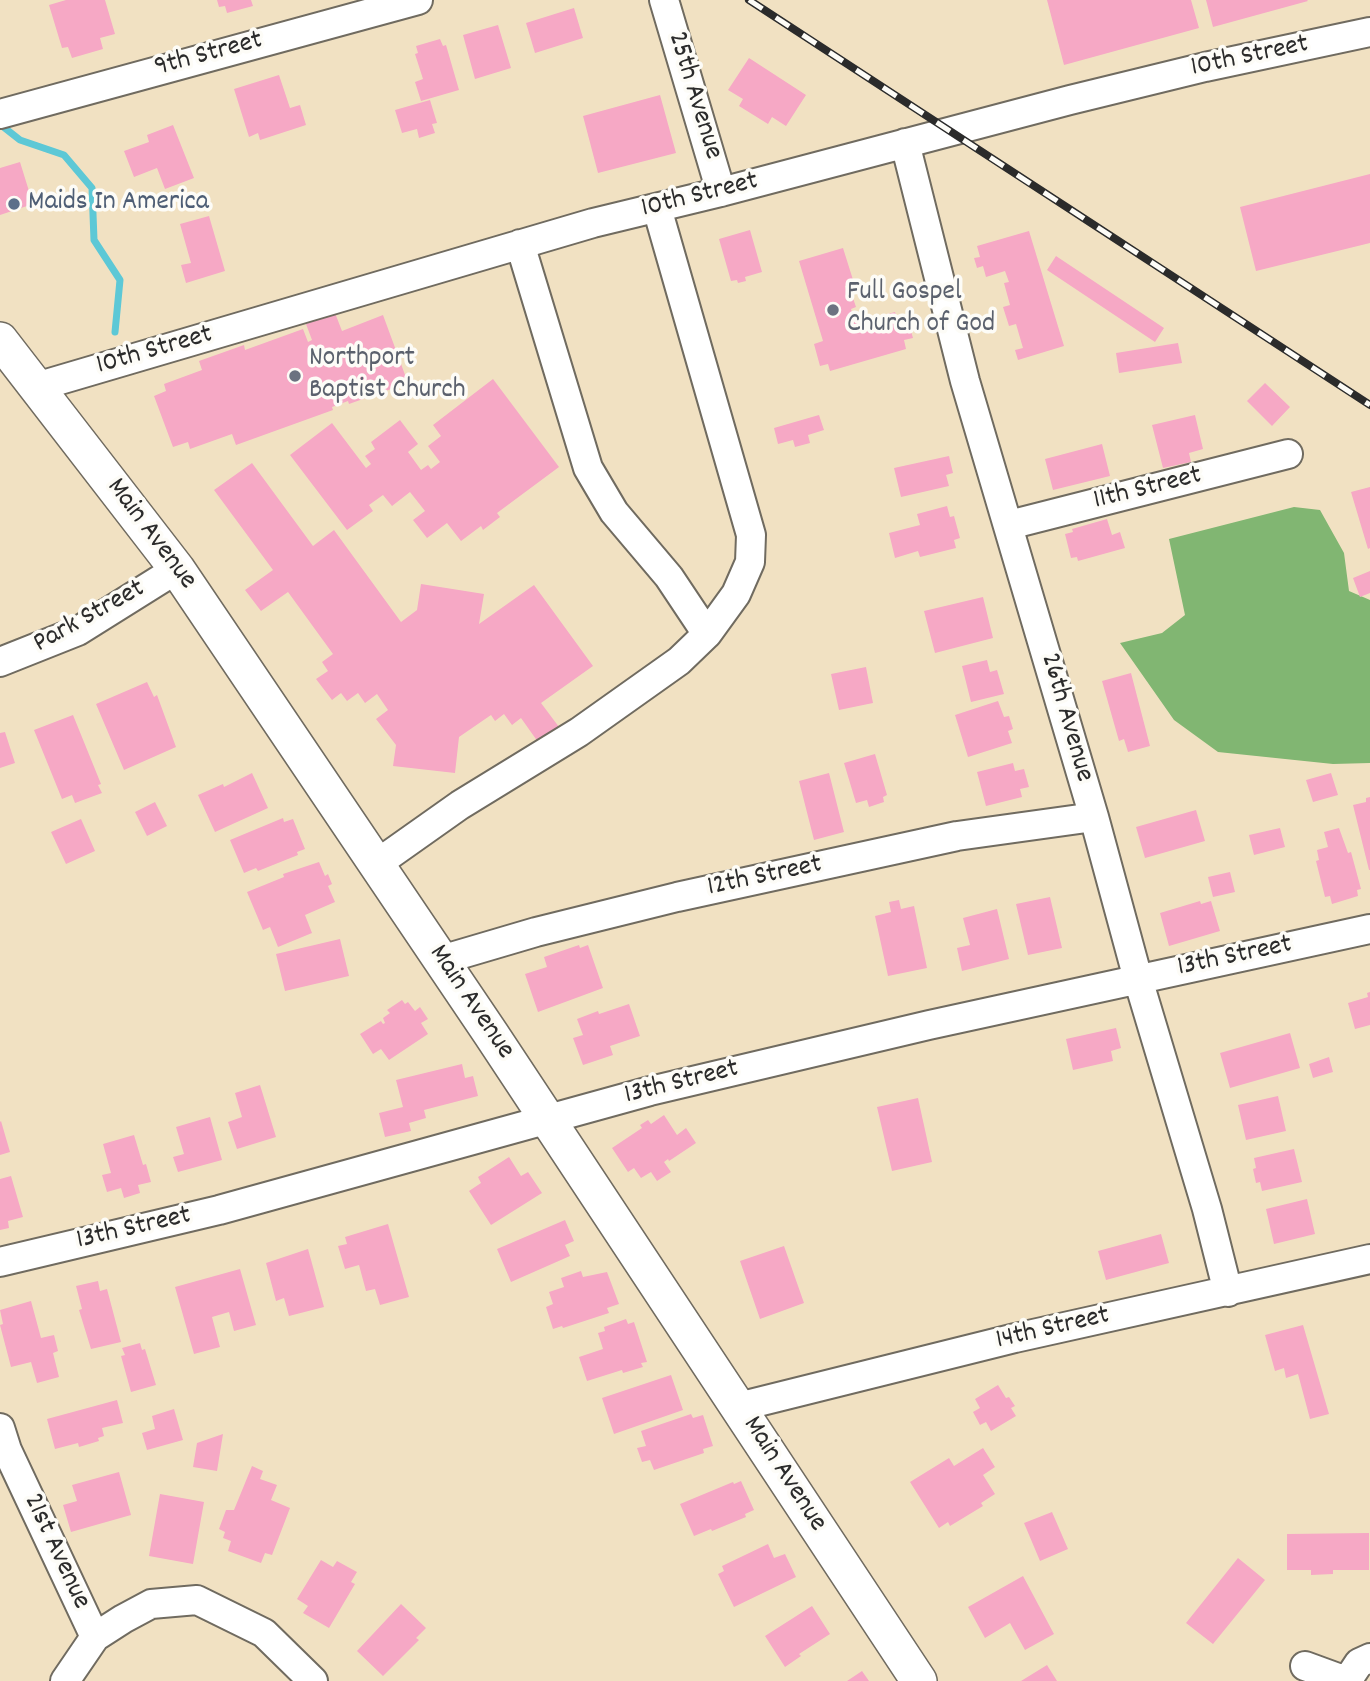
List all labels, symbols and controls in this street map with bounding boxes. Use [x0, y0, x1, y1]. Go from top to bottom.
street label: 9th Street [151, 25, 267, 87]
street label: 25th Avenue [658, 28, 728, 164]
street label: 10th Street [1188, 29, 1312, 87]
street label: 10th Street [638, 166, 762, 228]
place label: Maids In America [28, 187, 209, 221]
marker: Maids In America [6, 196, 22, 212]
place label: Full Gospel Church of God [847, 277, 995, 343]
marker: Full Gospel Church of God [825, 302, 841, 318]
street label: 10th Street [93, 319, 217, 385]
place label: Northport Baptist Church [309, 343, 465, 409]
marker: Northport Baptist Church [287, 368, 303, 384]
street label: 11th Street [1091, 460, 1205, 520]
street label: Main Avenue [97, 473, 203, 597]
street label: Park Street [28, 574, 152, 662]
street label: 26th Avenue [1031, 650, 1099, 786]
street label: 12th Street [705, 850, 825, 906]
street label: 13th Street [1175, 929, 1295, 987]
street label: Main Avenue [420, 939, 520, 1067]
street label: 13th Street [622, 1054, 742, 1114]
street label: 13th Street [74, 1201, 194, 1259]
street label: 14th Street [993, 1301, 1113, 1359]
street label: Main Avenue [733, 1411, 833, 1539]
street label: 21st Avenue [14, 1489, 96, 1615]

